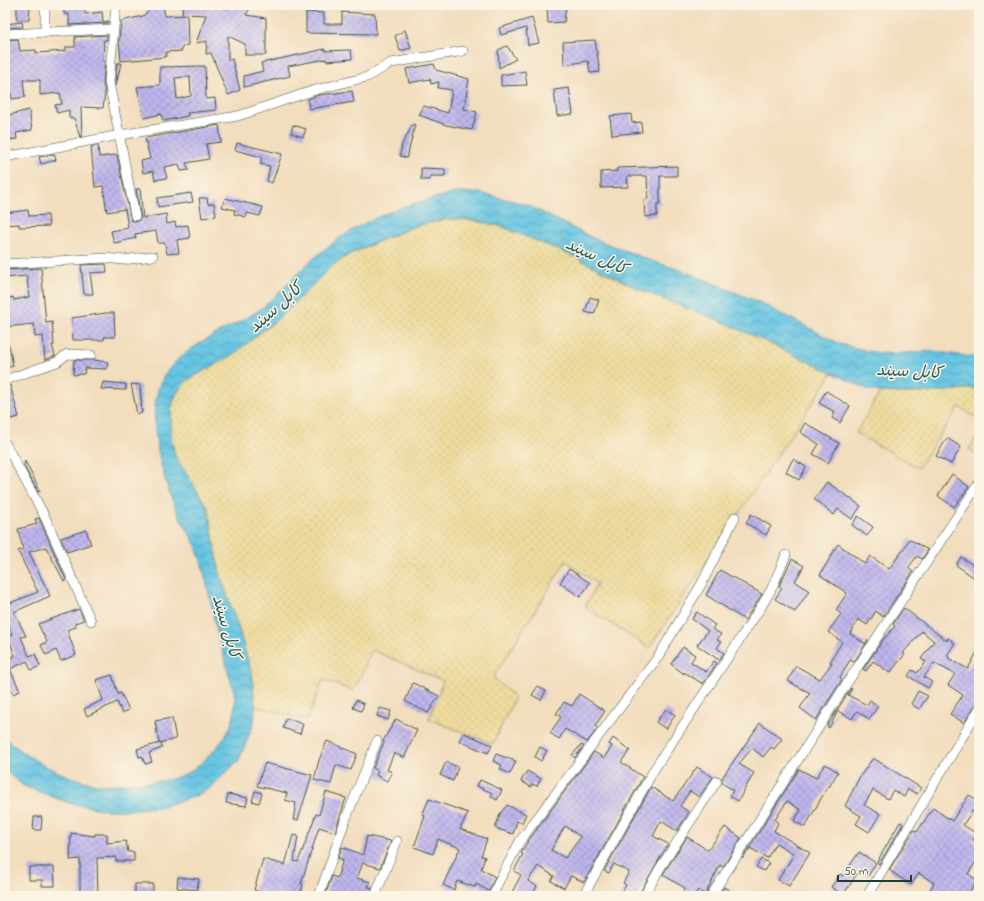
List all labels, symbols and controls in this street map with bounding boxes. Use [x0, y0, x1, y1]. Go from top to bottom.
water label: کابل سيند [561, 232, 633, 283]
water label: کابل سيند [243, 275, 311, 339]
water label: کابل سيند [876, 358, 945, 386]
water label: کابل سيند [205, 592, 248, 664]
scale bar [838, 857, 911, 883]
text: 50 m [844, 863, 868, 881]

